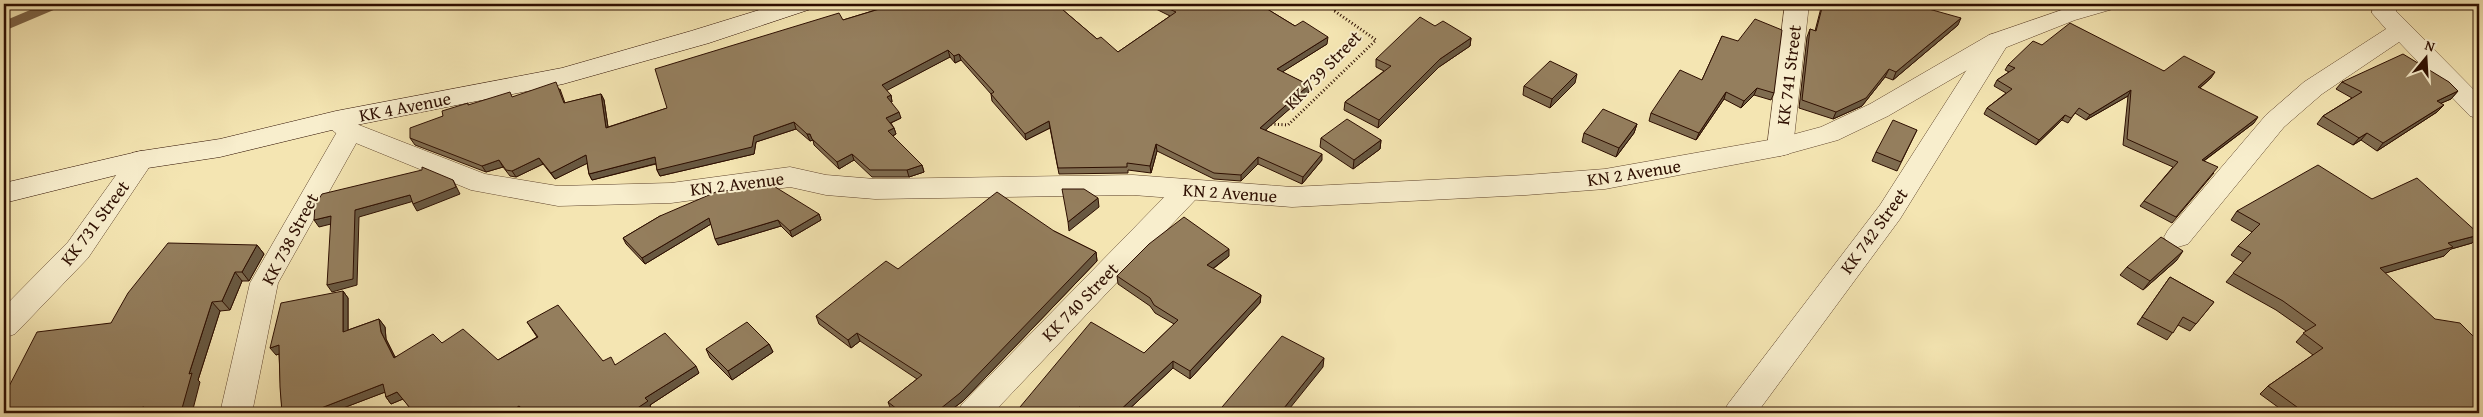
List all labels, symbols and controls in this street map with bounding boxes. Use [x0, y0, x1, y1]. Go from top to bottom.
street label: KK 741 Street [1769, 23, 1808, 127]
street label: KK 739 Street [1278, 24, 1368, 115]
north arrow [2400, 32, 2450, 82]
text: N [2422, 35, 2438, 57]
street label: KK 4 Avenue [357, 84, 453, 129]
street label: KN 2 Avenue [1585, 152, 1683, 193]
street label: KN 2 Avenue [688, 164, 785, 203]
street label: KK 731 Street [53, 174, 136, 271]
street label: KN 2 Avenue [1182, 176, 1278, 209]
street label: KK 742 Street [1833, 181, 1915, 279]
street label: KK 738 Street [254, 187, 325, 290]
street label: KK 740 Street [1035, 256, 1125, 347]

